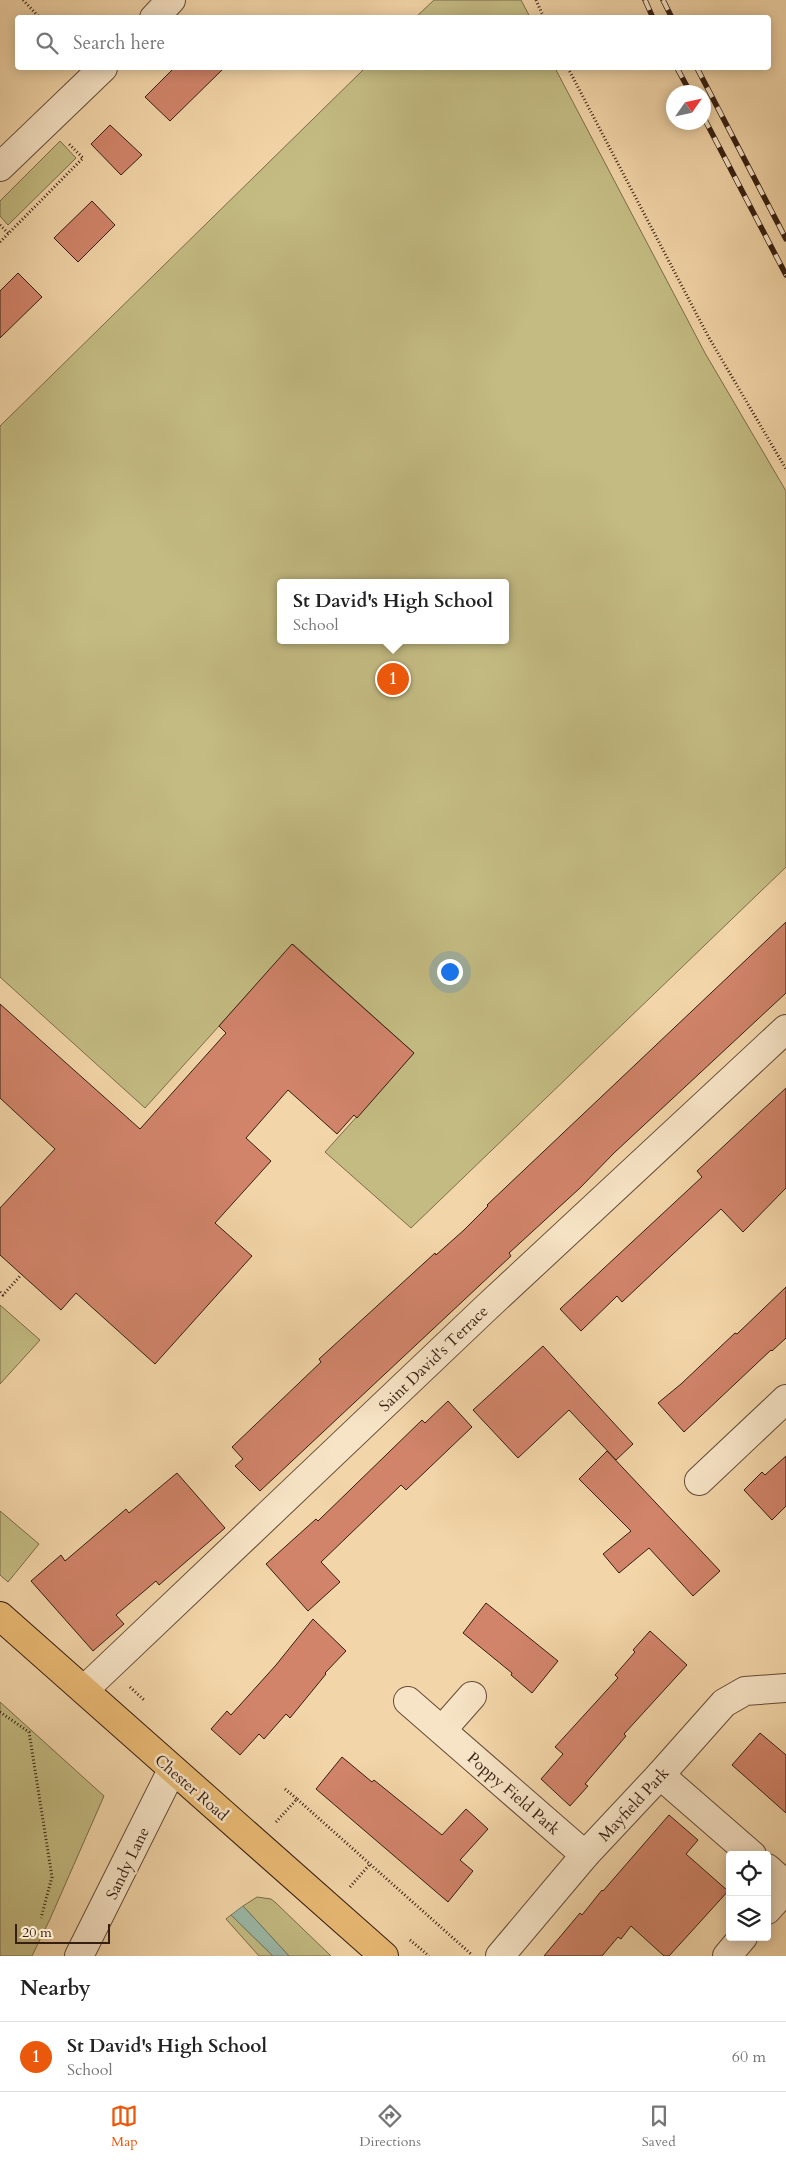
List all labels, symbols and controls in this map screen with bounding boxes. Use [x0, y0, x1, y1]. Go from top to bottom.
search box [15, 15, 771, 70]
icon: search [33, 29, 61, 57]
text: Search here [73, 30, 165, 56]
north arrow [666, 85, 711, 130]
popup [277, 579, 509, 644]
text: St David's High School [293, 588, 493, 614]
text: School [293, 614, 338, 636]
pin: 1 [377, 660, 409, 698]
your location [437, 959, 463, 985]
street label: Saint David's Terrace [374, 1301, 493, 1417]
street label: Poppy Field Park [462, 1747, 565, 1841]
street label: Chester Road [150, 1750, 233, 1826]
street label: Mayfield Park [594, 1762, 674, 1847]
street label: Sandy Lane [101, 1823, 155, 1903]
map controls [726, 1851, 771, 1941]
button: locate [726, 1851, 771, 1896]
button: layers [726, 1896, 771, 1941]
scale bar [15, 1921, 110, 1944]
text: 20 m [22, 1923, 52, 1942]
text: Nearby [20, 1974, 91, 2003]
text: St David's High School [67, 2033, 267, 2059]
text: 1 [32, 2046, 40, 2068]
text: 60 m [732, 2046, 766, 2068]
text: School [67, 2059, 112, 2081]
tab: Map [110, 2102, 138, 2151]
tab: Directions [359, 2102, 421, 2151]
tab: Saved [642, 2102, 676, 2151]

